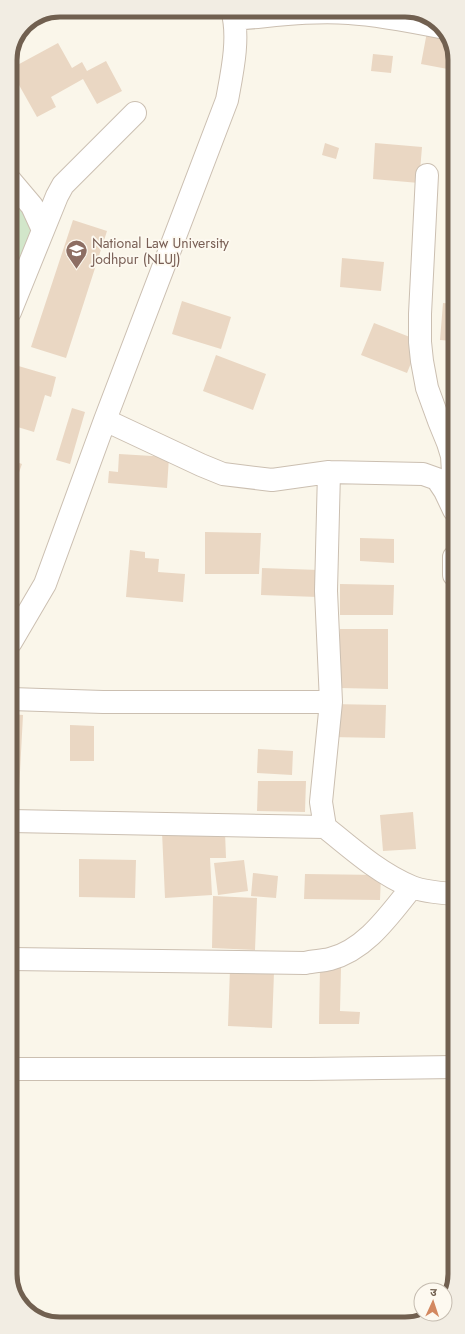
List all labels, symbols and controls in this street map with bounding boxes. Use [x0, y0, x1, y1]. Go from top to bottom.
place label: National Law University Jodhpur (NLUJ) [90, 233, 230, 269]
school or university icon: National Law University Jodhpur (NLUJ) [63, 238, 89, 271]
north arrow [413, 1282, 453, 1322]
text: उ [430, 1284, 438, 1300]

